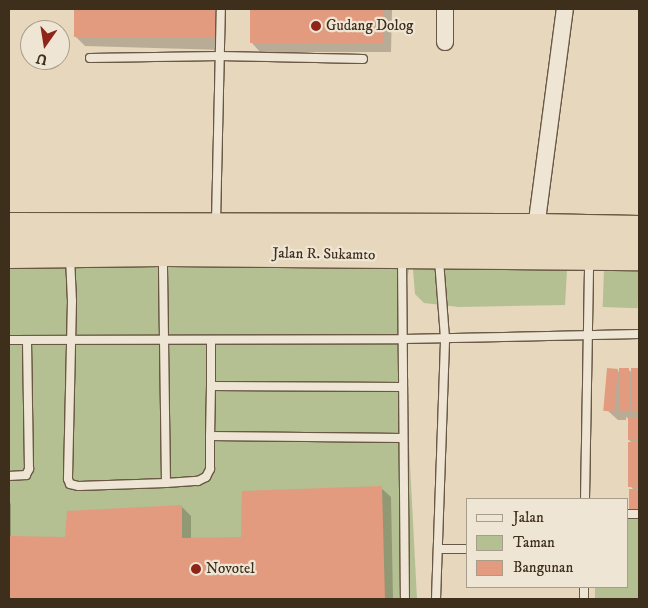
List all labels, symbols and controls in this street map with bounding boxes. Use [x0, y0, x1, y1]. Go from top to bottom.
place label: Gudang Dolog [326, 17, 413, 35]
north arrow [20, 20, 70, 70]
marker: Gudang Dolog [310, 20, 322, 32]
text: U [35, 49, 49, 69]
street label: Jalan R. Sukamto [272, 244, 376, 264]
legend [466, 498, 628, 588]
text: Jalan [513, 508, 544, 527]
text: Taman [513, 533, 555, 552]
text: Bangunan [513, 558, 573, 577]
place label: Novotel [206, 560, 255, 578]
marker: Novotel [190, 563, 202, 575]

